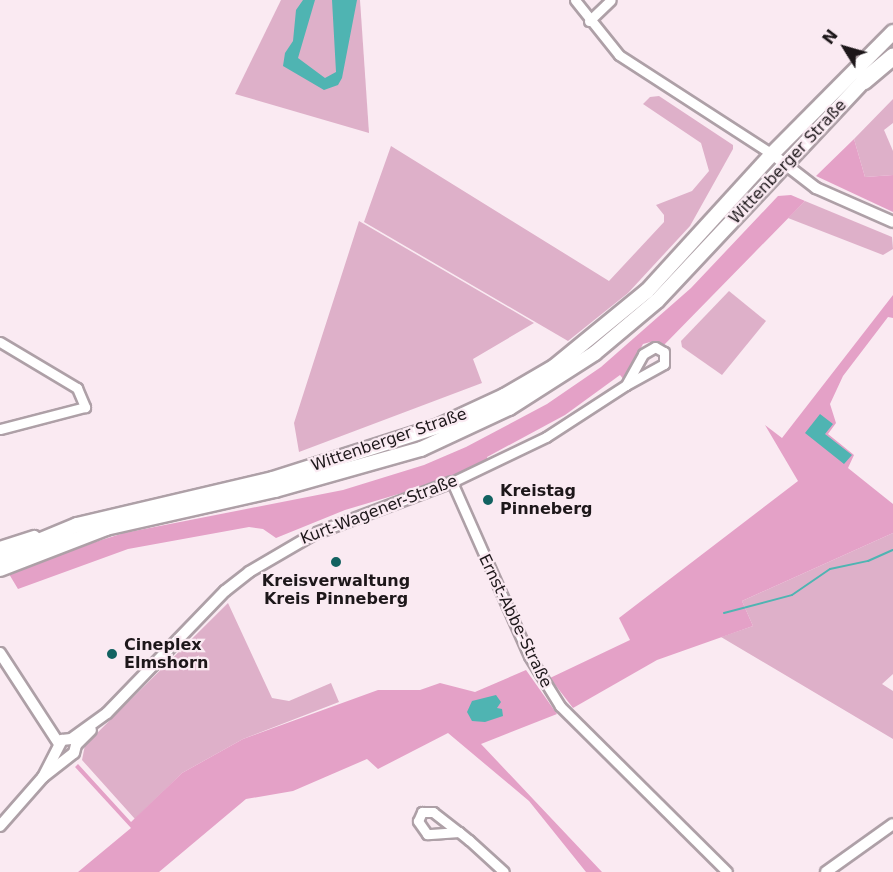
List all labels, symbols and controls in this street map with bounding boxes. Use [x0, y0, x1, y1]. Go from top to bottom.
north arrow [815, 18, 875, 78]
text: N [819, 26, 842, 48]
street label: Wittenberger Straße [725, 96, 851, 228]
street label: Wittenberger Straße [309, 404, 469, 476]
street label: Kurt-Wagener-Straße [298, 471, 460, 549]
place label: Kreistag Pinneberg [500, 481, 592, 519]
marker: Kreistag Pinneberg [481, 493, 495, 507]
street label: Ernst-Abbe-Straße [474, 551, 556, 691]
marker: Kreisverwaltung Kreis Pinneberg [329, 555, 343, 569]
place label: Kreisverwaltung Kreis Pinneberg [262, 571, 410, 609]
place label: Cineplex Elmshorn [124, 635, 208, 673]
marker: Cineplex Elmshorn [105, 647, 119, 661]

